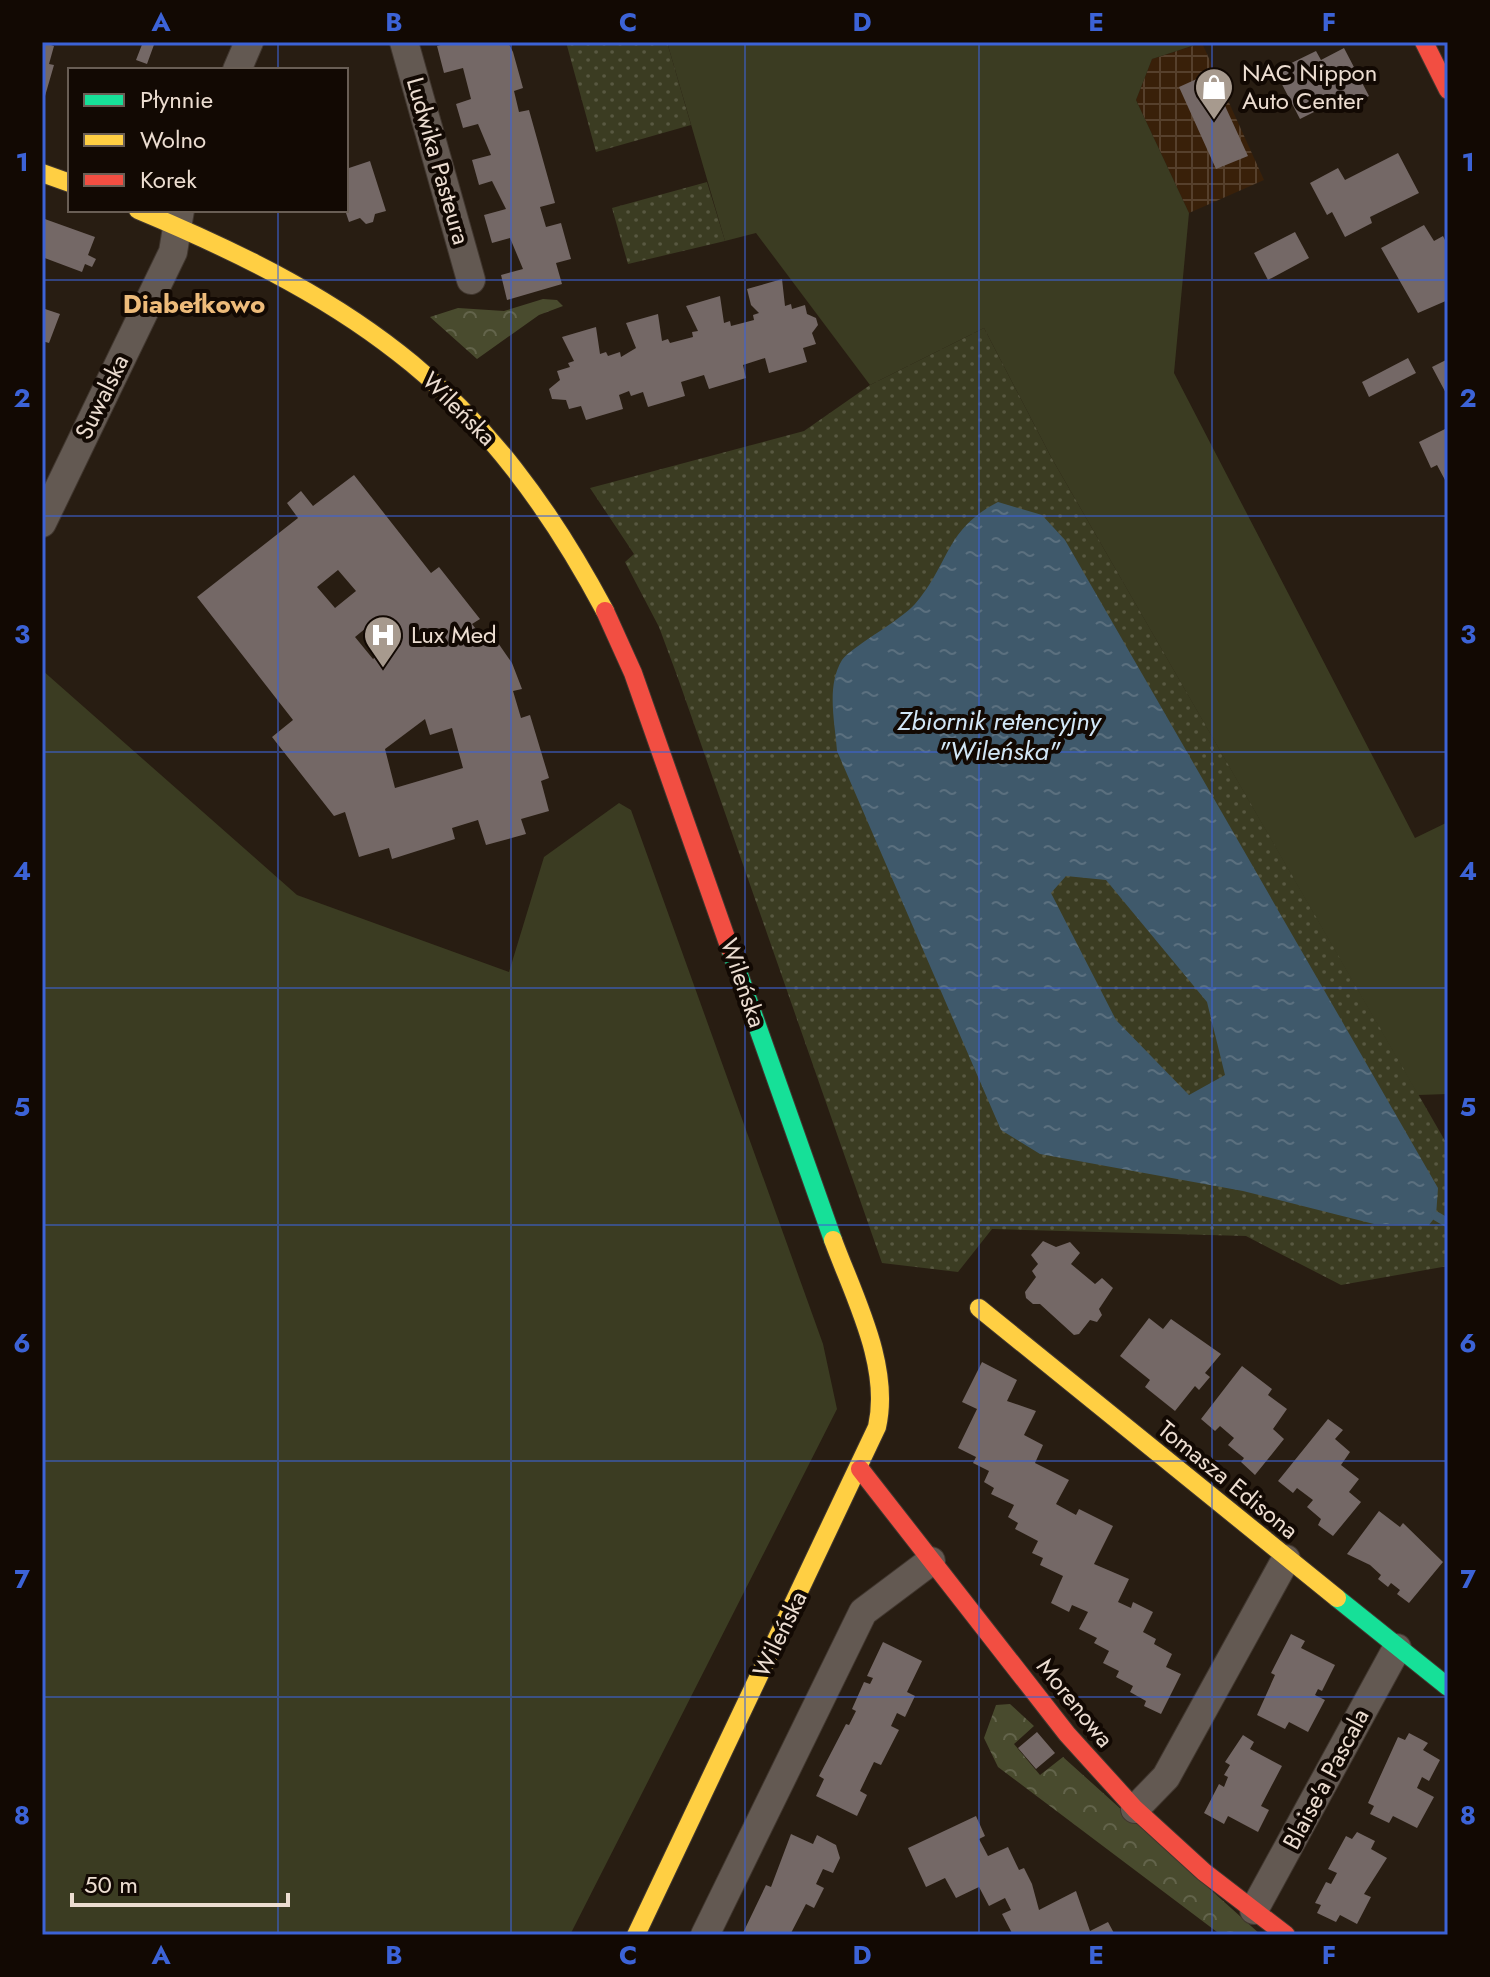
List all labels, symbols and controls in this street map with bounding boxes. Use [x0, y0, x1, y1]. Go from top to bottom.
text: A [150, 3, 171, 41]
text: B [385, 3, 403, 41]
text: C [619, 3, 637, 41]
text: D [852, 3, 872, 41]
text: E [1088, 3, 1104, 41]
text: F [1322, 3, 1336, 41]
place label: NAC Nippon Auto Center [1242, 55, 1377, 118]
shop icon: NAC Nippon Auto Center [1193, 66, 1235, 121]
legend [68, 68, 348, 212]
street label: Ludwika Pasteura [398, 73, 479, 249]
text: Płynnie [140, 82, 213, 117]
text: Wolno [140, 122, 206, 157]
text: 1 [15, 143, 29, 181]
text: 1 [1461, 143, 1475, 181]
text: Korek [140, 162, 197, 197]
district label: Diabełkowo [123, 285, 265, 323]
street label: Suwalska [66, 348, 137, 445]
street label: Wileńska [414, 364, 504, 454]
text: 2 [13, 379, 31, 417]
text: 2 [1459, 379, 1477, 417]
hospital icon: Lux Med [362, 614, 404, 669]
text: 3 [14, 615, 30, 653]
text: 3 [1460, 615, 1476, 653]
place label: Lux Med [411, 617, 497, 652]
water label: Zbiornik retencyjny "Wileńska" [896, 702, 1102, 770]
text: 4 [13, 852, 31, 890]
text: 4 [1459, 852, 1477, 890]
street label: Wileńska [712, 934, 775, 1032]
text: 5 [14, 1088, 30, 1126]
text: 5 [1460, 1088, 1476, 1126]
text: 6 [13, 1324, 31, 1362]
text: 6 [1459, 1324, 1477, 1362]
street label: Tomasza Edisona [1151, 1412, 1306, 1547]
text: 7 [14, 1560, 30, 1598]
text: 7 [1460, 1560, 1476, 1598]
street label: Wileńska [744, 1585, 816, 1683]
street label: Morenowa [1028, 1650, 1122, 1755]
street label: Blaise'a Pascala [1274, 1702, 1377, 1855]
text: 8 [14, 1796, 30, 1834]
text: 8 [1460, 1796, 1476, 1834]
scale bar [72, 1857, 288, 1907]
text: 50 m [84, 1867, 138, 1902]
text: A [150, 1936, 171, 1974]
text: B [385, 1936, 403, 1974]
text: C [619, 1936, 637, 1974]
text: D [852, 1936, 872, 1974]
text: E [1088, 1936, 1104, 1974]
text: F [1322, 1936, 1336, 1974]

